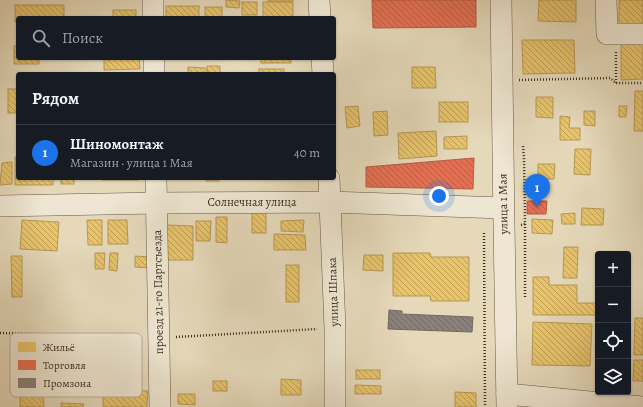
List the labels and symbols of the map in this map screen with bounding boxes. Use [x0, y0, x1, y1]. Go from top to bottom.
street label: улица 1 Мая [494, 173, 512, 236]
pin: 1 [524, 174, 550, 207]
your location [429, 186, 449, 206]
street label: Солнечная улица [208, 194, 297, 210]
street label: проезд 21-го Партсъезда [149, 229, 167, 354]
street label: улица Шпака [324, 257, 342, 328]
legend [10, 333, 142, 397]
text: Жильё [43, 340, 75, 355]
text: Торговля [43, 358, 86, 373]
text: Промзона [43, 376, 92, 391]

